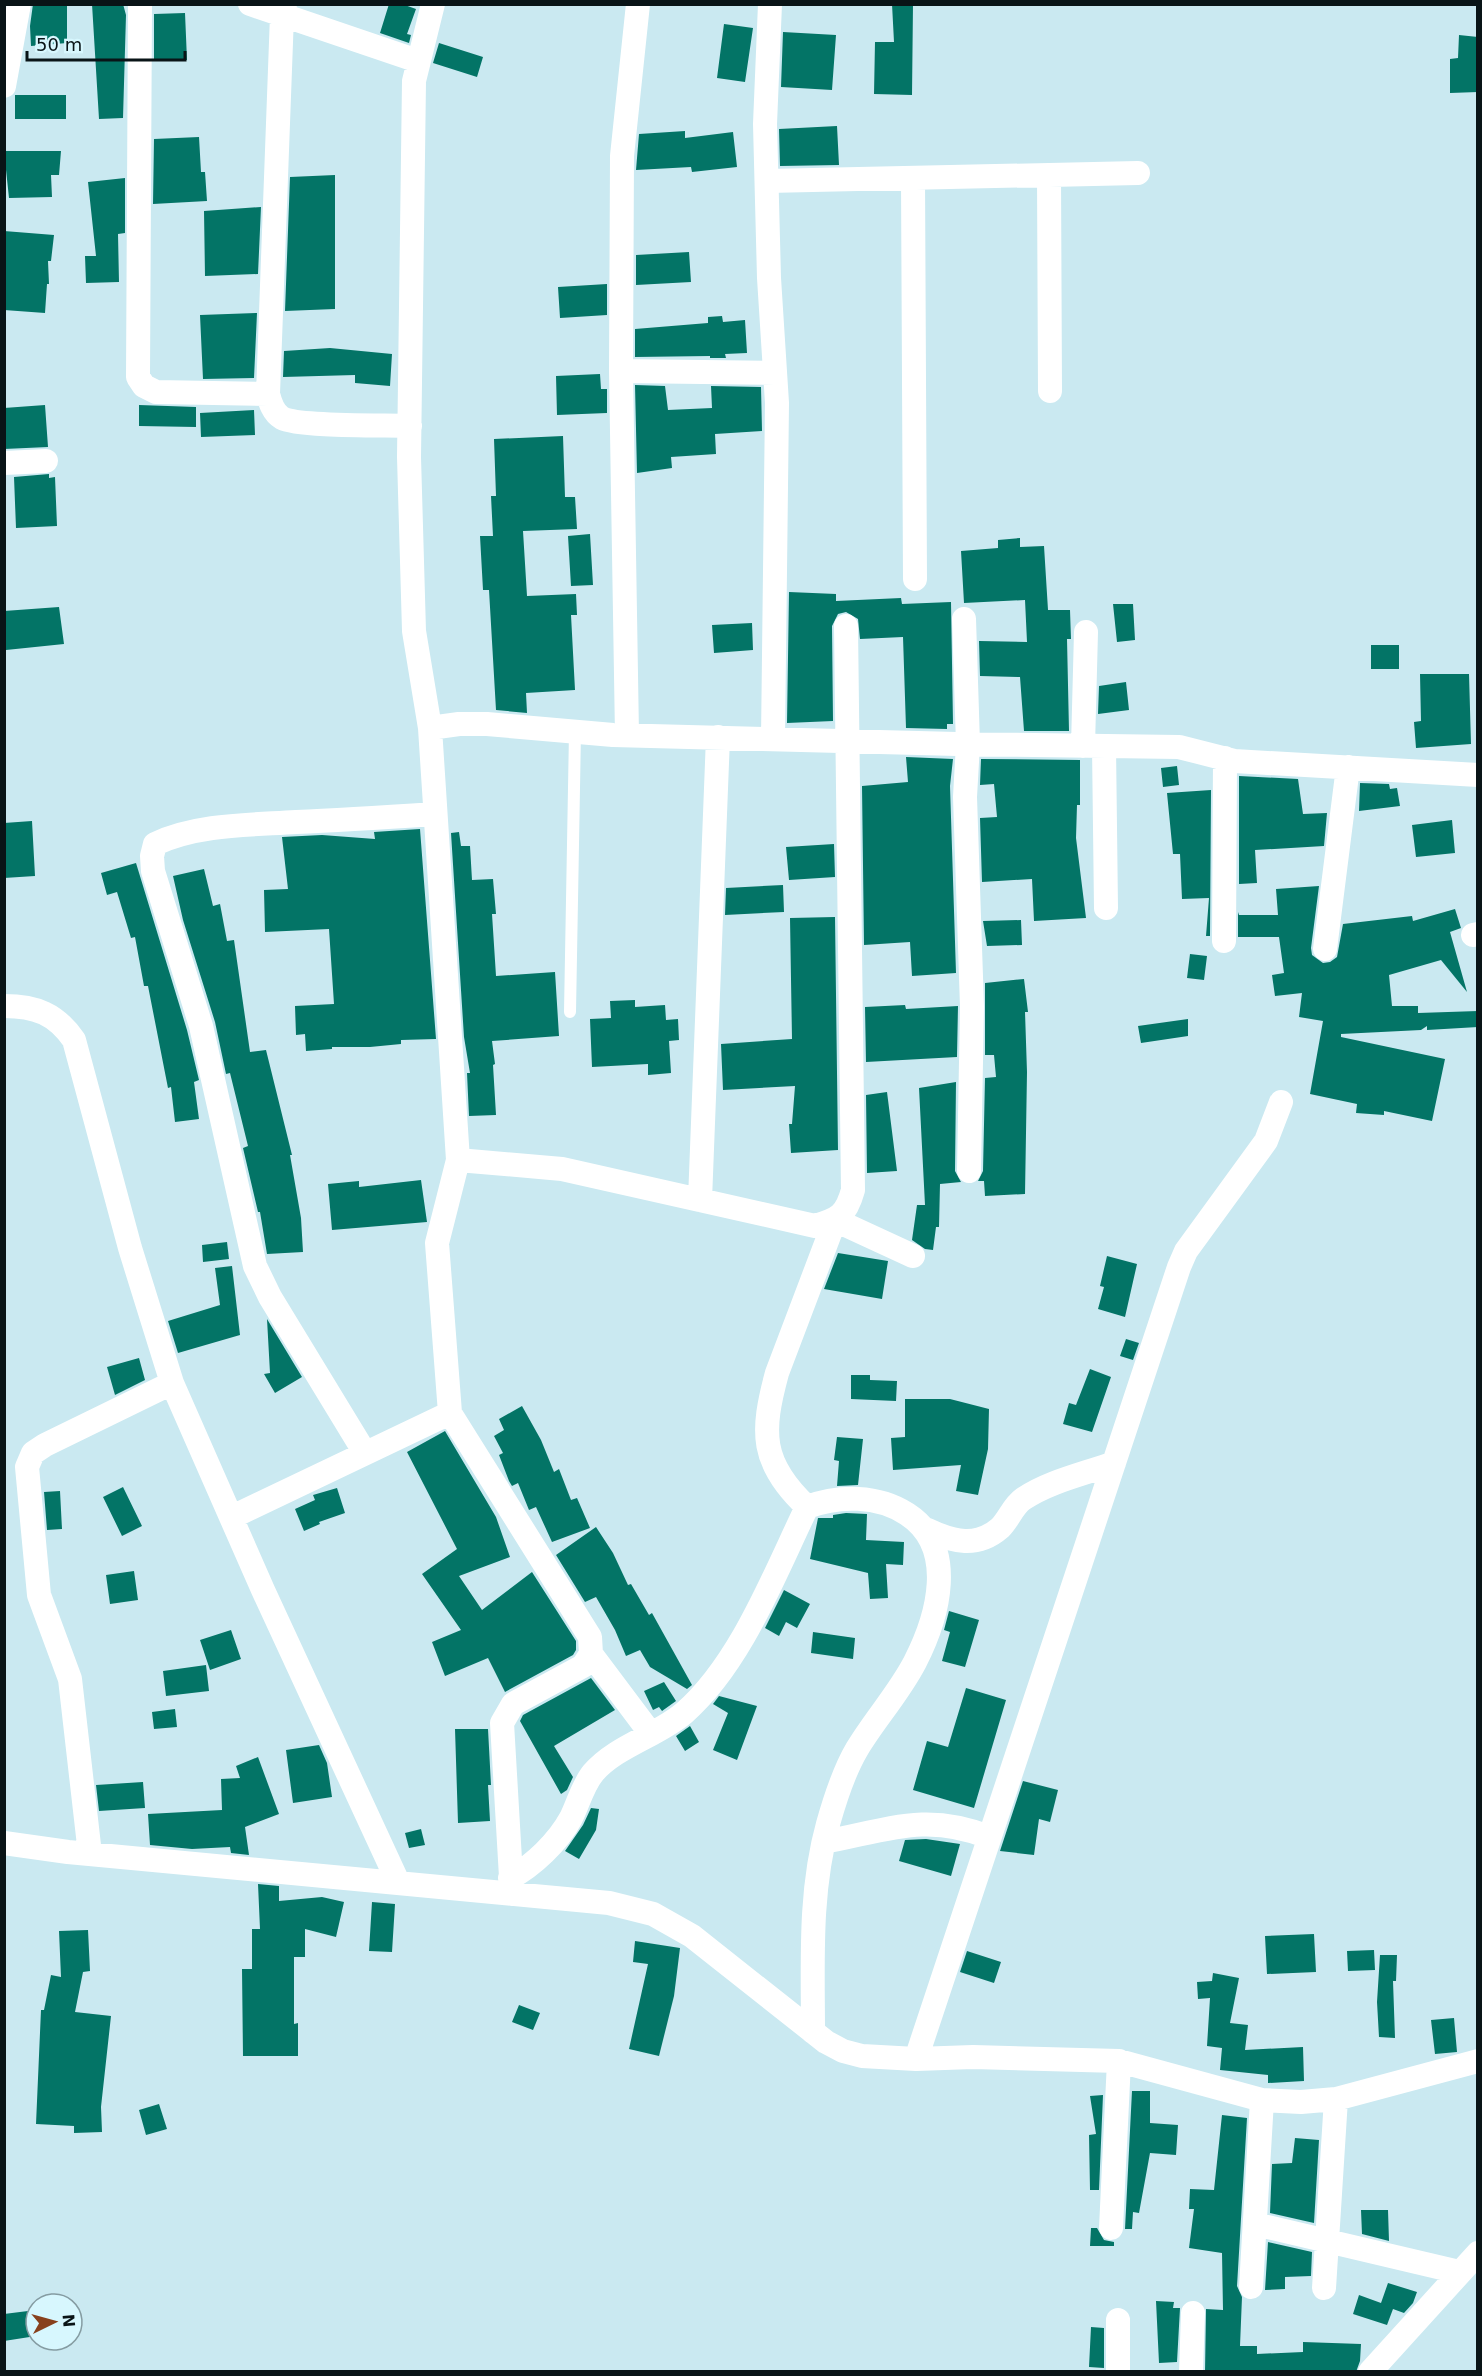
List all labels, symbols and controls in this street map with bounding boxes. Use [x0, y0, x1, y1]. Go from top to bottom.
scale bar [27, 24, 184, 62]
text: 50 m [36, 34, 82, 55]
north arrow [24, 2292, 84, 2352]
text: N [58, 2313, 78, 2328]

